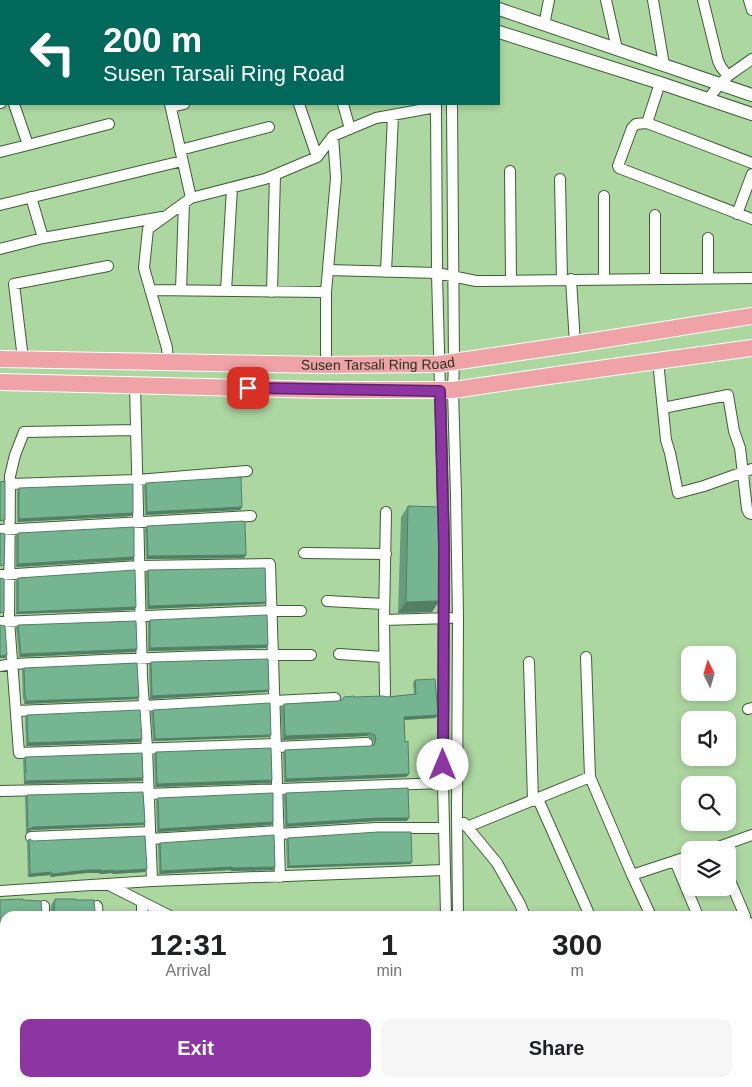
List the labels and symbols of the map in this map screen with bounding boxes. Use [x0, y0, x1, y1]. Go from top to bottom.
street label: Susen Tarsali Ring Road [301, 354, 456, 373]
pin [227, 367, 269, 409]
north arrow [681, 646, 736, 701]
position arrow [416, 738, 468, 790]

